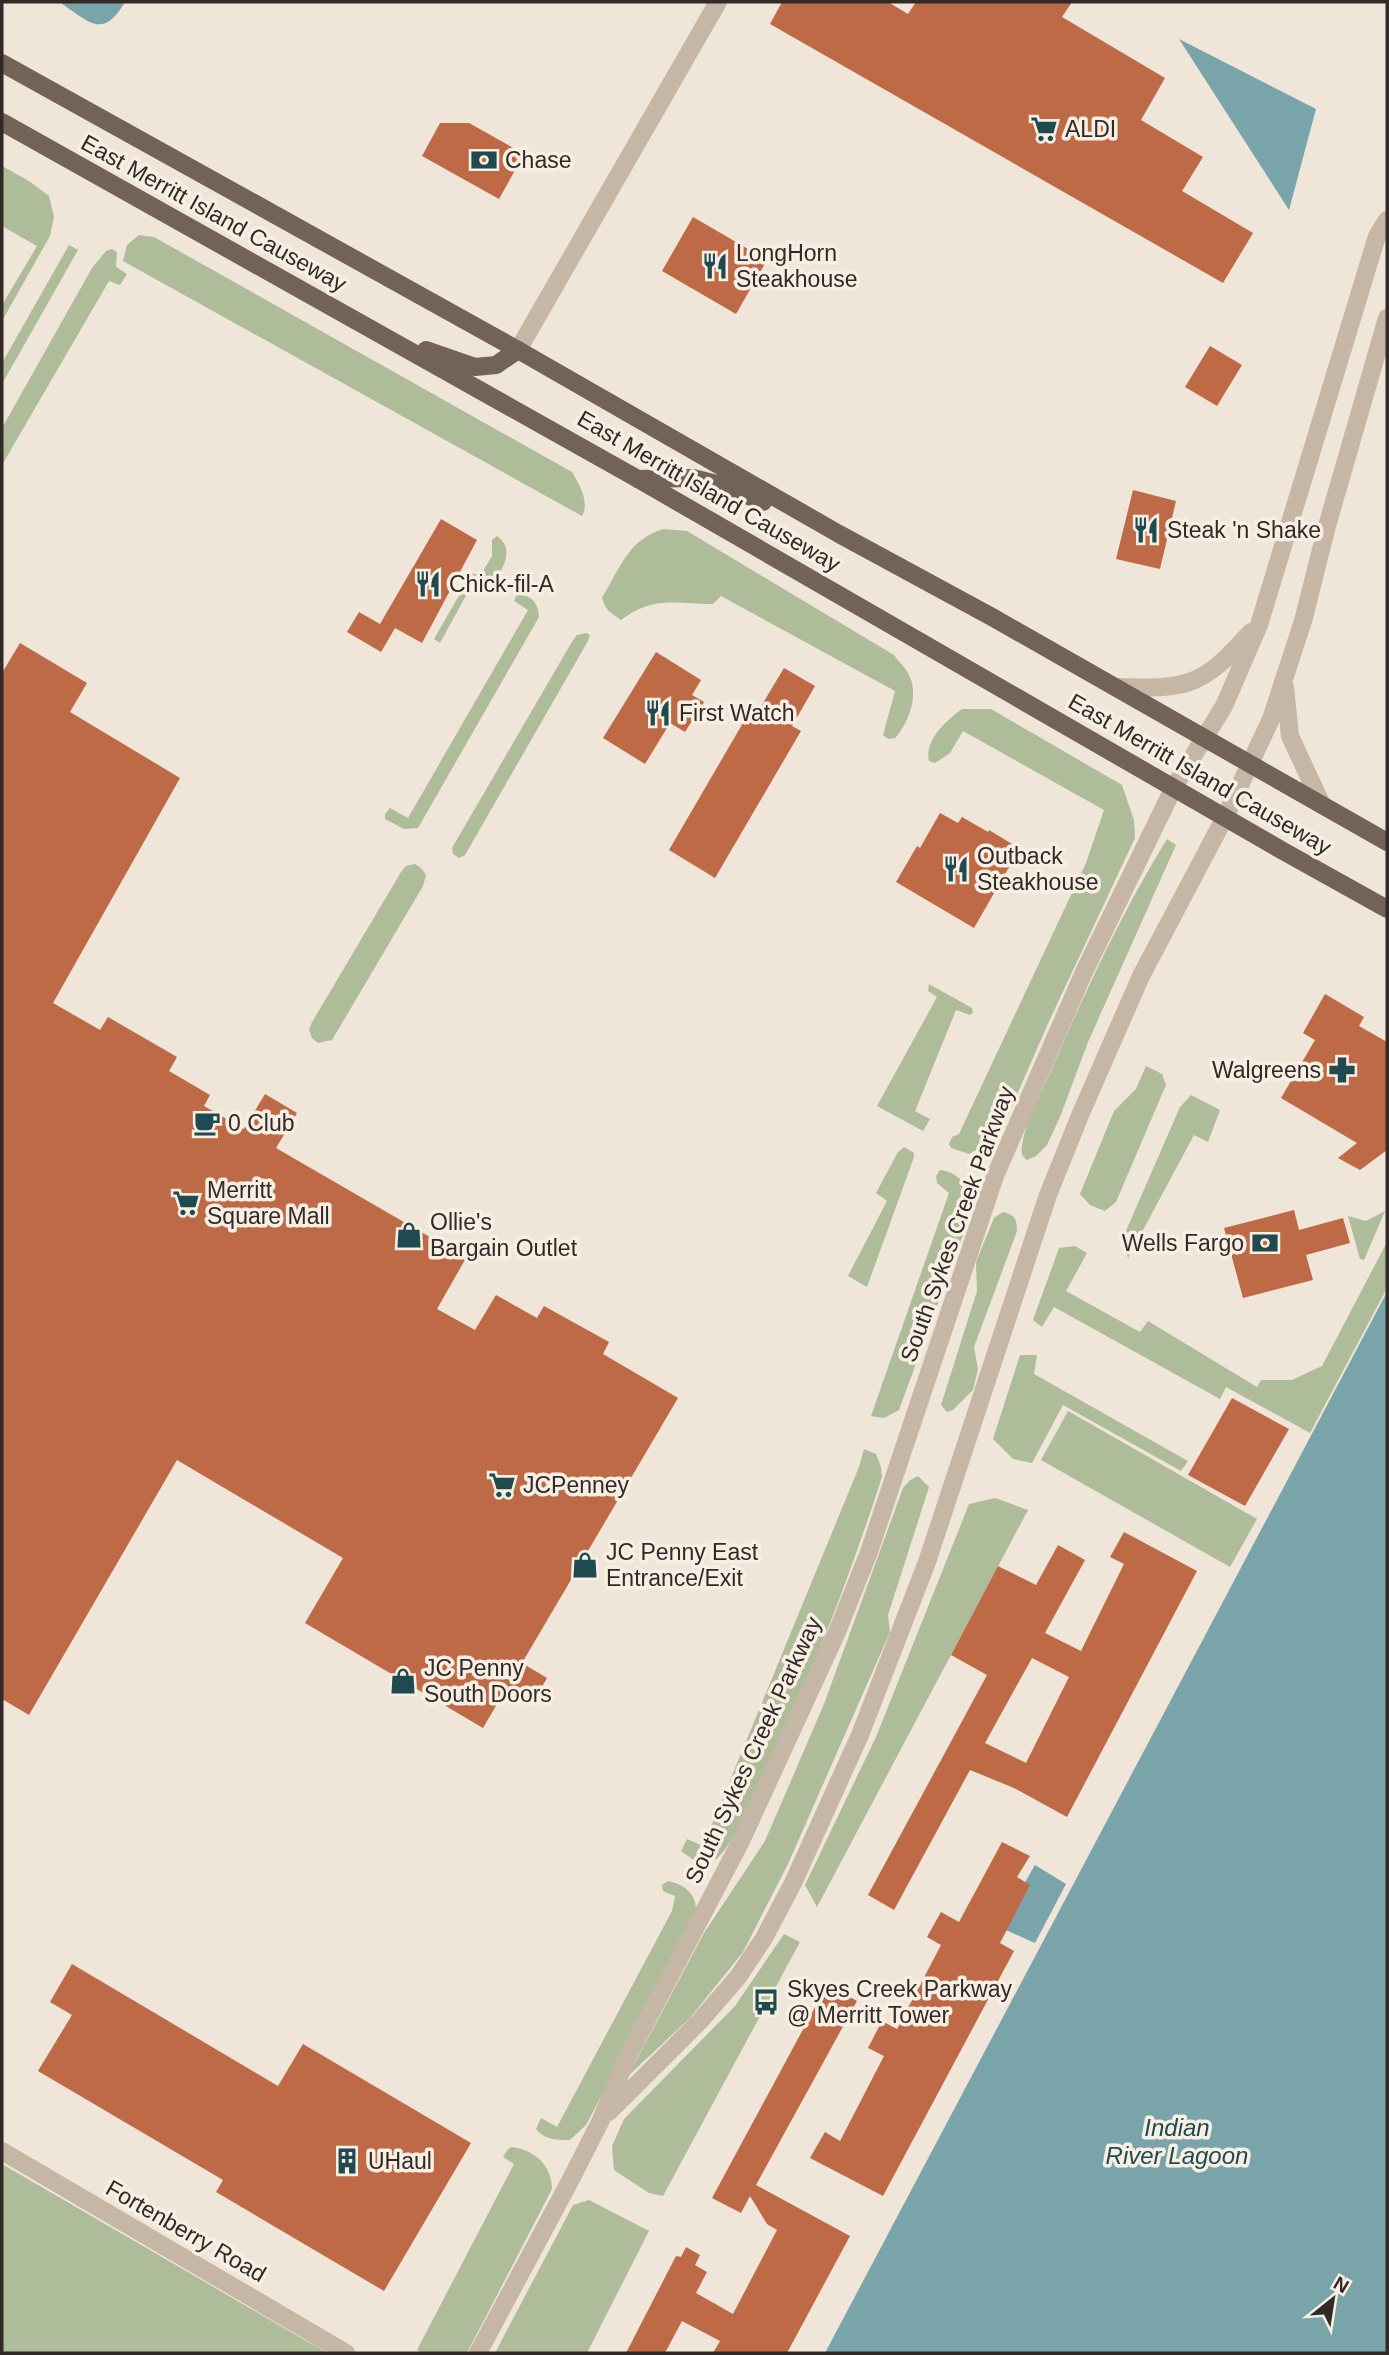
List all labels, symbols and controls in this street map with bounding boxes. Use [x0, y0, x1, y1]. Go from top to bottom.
supermarket icon: ALDI [1029, 114, 1059, 144]
place label: ALDI [1065, 116, 1116, 142]
street label: East Merritt Island Causeway [77, 129, 352, 297]
bank icon: Chase [469, 145, 499, 175]
place label: Chase [505, 147, 571, 173]
place label: LongHorn Steakhouse [736, 240, 857, 292]
restaurant icon: LongHorn Steakhouse [700, 251, 730, 281]
street label: East Merritt Island Causeway [573, 405, 845, 577]
restaurant icon: Steak 'n Shake [1131, 515, 1161, 545]
place label: Steak 'n Shake [1167, 517, 1321, 543]
restaurant icon: Chick-fil-A [413, 569, 443, 599]
place label: Chick-fil-A [449, 571, 554, 597]
street label: East Merritt Island Causeway [1064, 688, 1336, 860]
restaurant icon: First Watch [643, 698, 673, 728]
place label: First Watch [679, 700, 794, 726]
place label: Outback Steakhouse [977, 843, 1098, 895]
restaurant icon: Outback Steakhouse [941, 854, 971, 884]
pharmacy icon: Walgreens [1327, 1055, 1357, 1085]
place label: Walgreens [1212, 1057, 1321, 1083]
street label: South Sykes Creek Parkway [895, 1082, 1019, 1365]
cafe icon: 0 Club [192, 1108, 222, 1138]
place label: 0 Club [228, 1110, 294, 1136]
place label: Merritt Square Mall [207, 1177, 330, 1229]
supermarket icon: Merritt Square Mall [171, 1188, 201, 1218]
place label: Ollie's Bargain Outlet [430, 1209, 578, 1261]
shop icon: Ollie's Bargain Outlet [394, 1220, 424, 1250]
bank icon: Wells Fargo [1250, 1228, 1280, 1258]
place label: Wells Fargo [1122, 1230, 1244, 1256]
supermarket icon: JCPenney [487, 1470, 517, 1500]
place label: JCPenney [523, 1472, 630, 1498]
place label: JC Penny East Entrance/Exit [606, 1539, 759, 1591]
shop icon: JC Penny East Entrance/Exit [570, 1550, 600, 1580]
street label: South Sykes Creek Parkway [680, 1612, 827, 1888]
place label: JC Penny South Doors [424, 1655, 552, 1707]
shop icon: JC Penny South Doors [388, 1666, 418, 1696]
place label: Skyes Creek Parkway @ Merritt Tower [787, 1976, 1012, 2028]
bus stop icon: Skyes Creek Parkway @ Merritt Tower [751, 1987, 781, 2017]
water label: Indian River Lagoon [1106, 2114, 1248, 2169]
building icon: UHaul [332, 2146, 362, 2176]
place label: UHaul [368, 2148, 432, 2174]
street label: Fortenberry Road [101, 2175, 271, 2287]
north arrow [1298, 2264, 1368, 2334]
text: N [1330, 2272, 1352, 2297]

